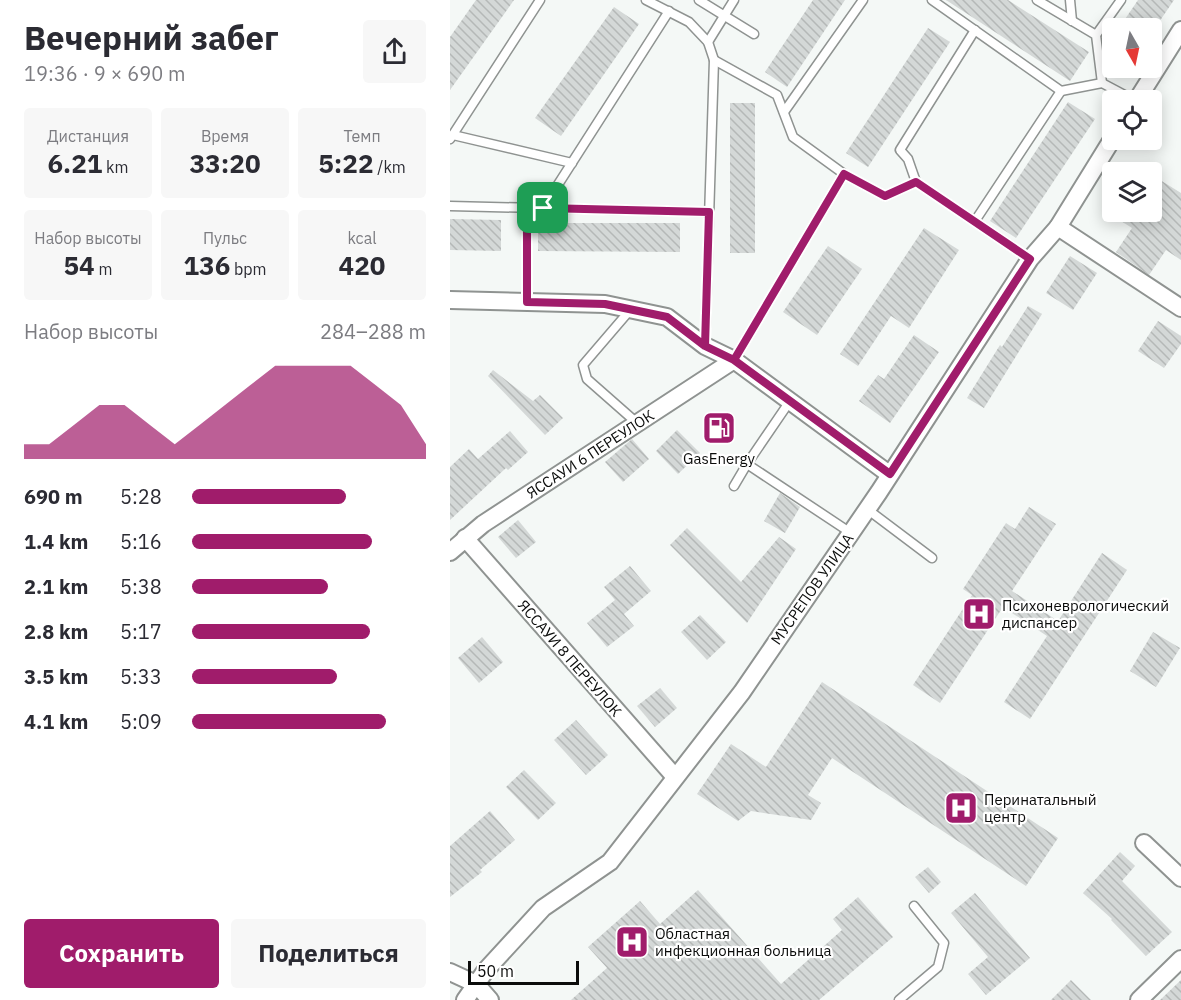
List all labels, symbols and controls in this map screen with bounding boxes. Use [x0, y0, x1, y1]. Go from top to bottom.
text: Вечерний забег [24, 16, 279, 59]
north arrow [1102, 18, 1162, 78]
map controls [1102, 18, 1162, 222]
button: share [363, 20, 426, 83]
text: 19:36 · 9 × 690 m [24, 60, 185, 87]
button: locate [1102, 90, 1162, 150]
text: Дистанция [47, 126, 129, 146]
text: Время [201, 126, 249, 146]
text: Темп [343, 126, 381, 146]
text: 6.21 [47, 146, 102, 180]
text: 33:20 [190, 146, 260, 180]
text: 5:22 [318, 146, 374, 180]
text: km [102, 157, 129, 177]
text: /km [374, 157, 406, 177]
button: layers [1102, 162, 1162, 222]
pin [517, 182, 568, 233]
icon: arrive [526, 191, 559, 224]
text: Набор высоты [34, 228, 142, 248]
text: Пульс [203, 228, 247, 248]
text: kcal [347, 228, 377, 248]
text: 54 [64, 248, 95, 282]
text: 136 [183, 248, 230, 282]
text: 420 [339, 248, 385, 282]
text: m [95, 259, 112, 279]
text: bpm [230, 259, 267, 279]
text: Набор высоты [24, 318, 158, 345]
text: 284–288 m [320, 318, 426, 345]
street label: ЯССАУИ 6 ПЕРЕУЛОК [522, 406, 658, 502]
fuel station icon: GasEnergy [701, 410, 737, 446]
place label: GasEnergy [683, 449, 755, 468]
text: 690 m [24, 483, 83, 510]
text: 5:28 [120, 483, 162, 510]
text: 1.4 km [24, 528, 88, 555]
text: 5:16 [120, 528, 162, 555]
street label: МУСРЕПОВ УЛИЦА [766, 529, 858, 648]
text: 2.1 km [24, 573, 88, 600]
text: 5:38 [120, 573, 162, 600]
street label: ЯССАУИ 8 ПЕРЕУЛОК [514, 596, 626, 720]
hospital icon: Психоневрологический диспансер [961, 596, 997, 632]
place label: Психоневрологический диспансер [1002, 596, 1169, 632]
text: 2.8 km [24, 618, 88, 645]
text: 5:17 [120, 618, 162, 645]
text: 3.5 km [24, 663, 88, 690]
text: 5:33 [120, 663, 162, 690]
text: 4.1 km [24, 708, 88, 735]
text: 5:09 [120, 708, 162, 735]
hospital icon: Перинатальный центр [943, 790, 979, 826]
place label: Перинатальный центр [984, 790, 1097, 826]
button: Сохранить [24, 919, 219, 988]
button: Поделиться [231, 919, 426, 988]
hospital icon: Областная инфекционная больница [614, 924, 650, 960]
place label: Областная инфекционная больница [655, 924, 832, 960]
scale bar [468, 958, 579, 986]
text: 50 m [477, 961, 514, 981]

